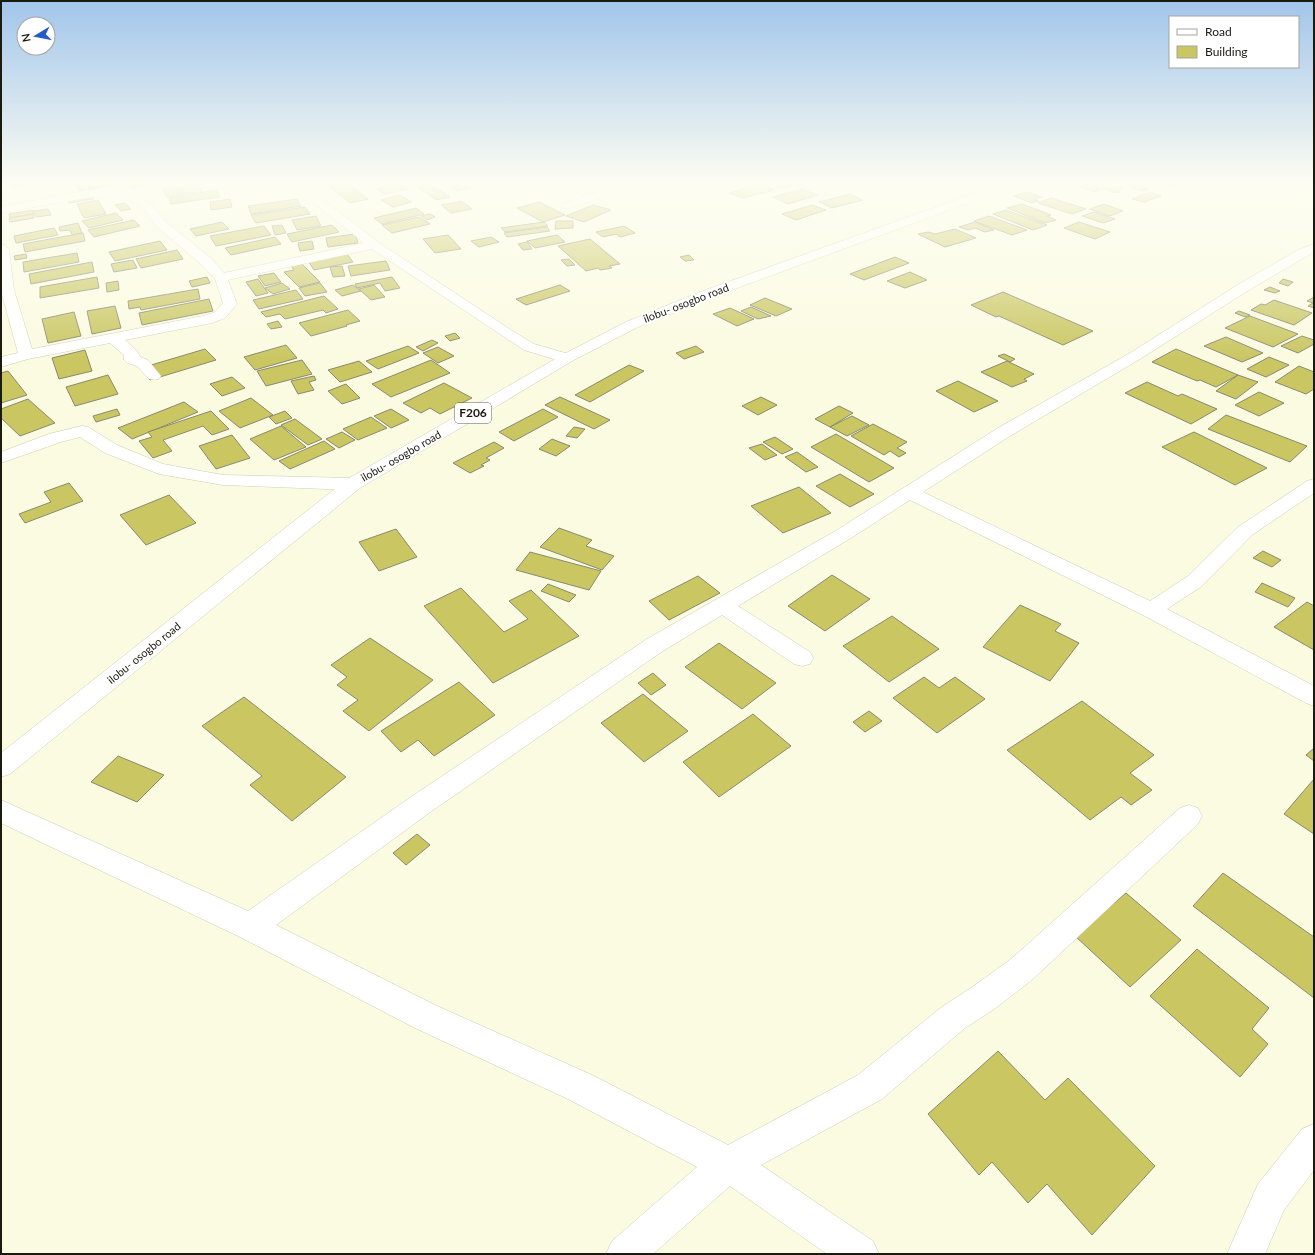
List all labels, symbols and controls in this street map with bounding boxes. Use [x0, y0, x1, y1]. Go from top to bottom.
north arrow [16, 16, 56, 56]
legend [1169, 16, 1299, 68]
text: Road [1205, 24, 1232, 39]
text: N [19, 33, 33, 43]
text: Building [1205, 44, 1248, 59]
street label: ilobu- osogbo road [641, 280, 730, 325]
road number: F206 [455, 403, 491, 423]
street label: ilobu- osogbo road [358, 427, 443, 484]
street label: ilobu- osogbo road [104, 619, 183, 686]

